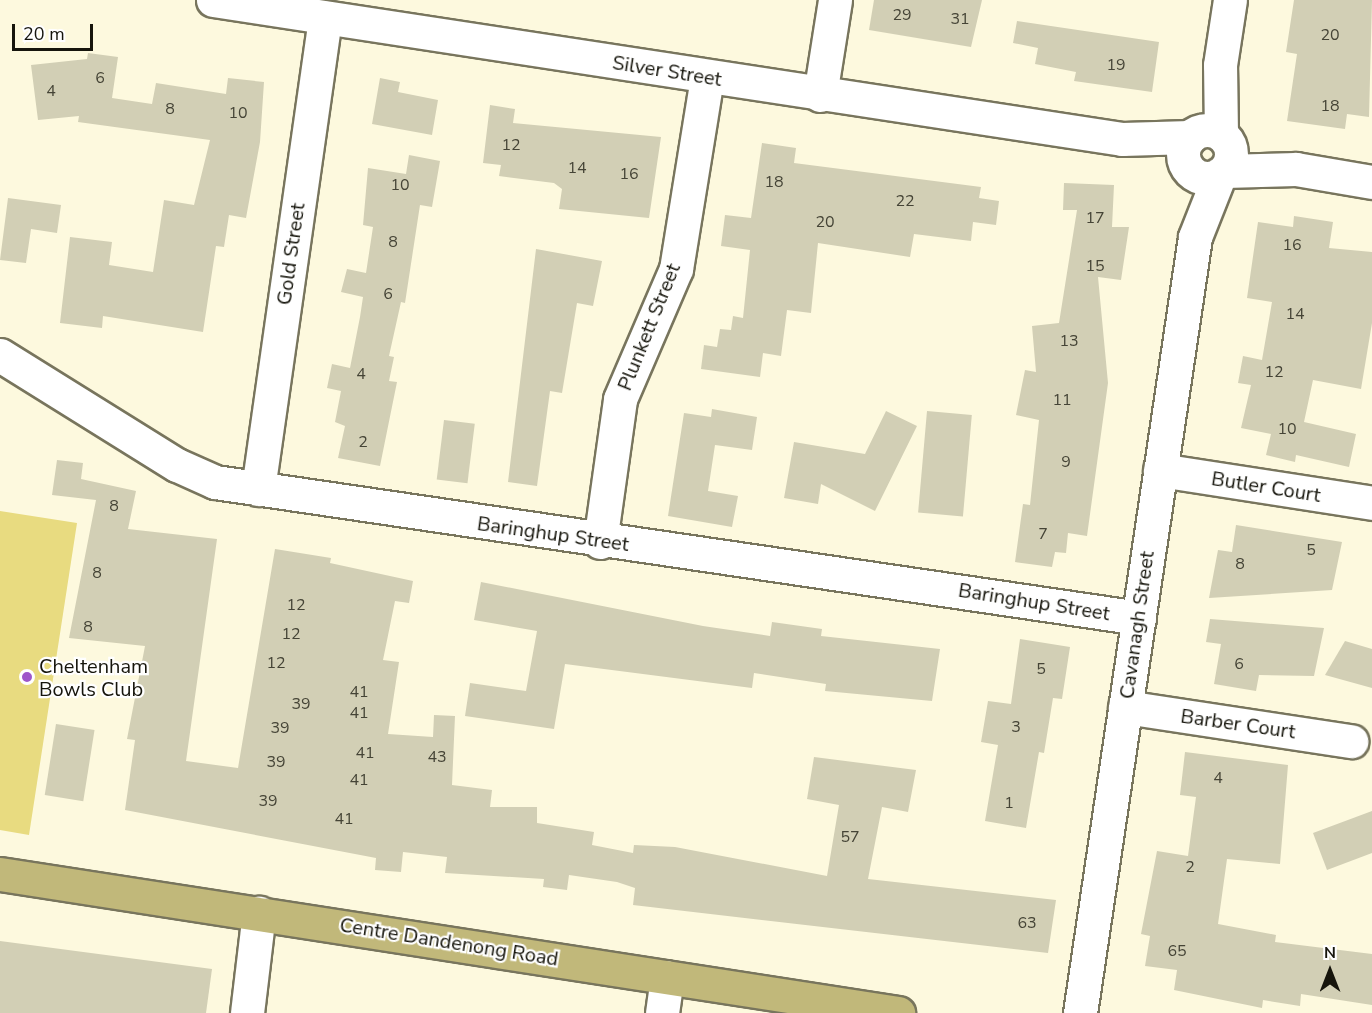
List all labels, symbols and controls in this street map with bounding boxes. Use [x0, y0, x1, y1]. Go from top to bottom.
house number: 29 [892, 5, 912, 25]
house number: 31 [950, 9, 970, 29]
scale bar [15, 12, 96, 50]
text: 20 m [23, 22, 65, 46]
house number: 20 [1320, 25, 1340, 45]
street label: Silver Street [611, 51, 723, 91]
house number: 19 [1106, 55, 1126, 75]
house number: 6 [95, 68, 105, 88]
house number: 4 [46, 81, 56, 101]
house number: 18 [1320, 96, 1340, 116]
house number: 8 [165, 99, 175, 119]
house number: 10 [228, 103, 248, 123]
house number: 12 [501, 135, 521, 155]
house number: 14 [567, 158, 587, 178]
house number: 16 [619, 164, 639, 184]
house number: 18 [764, 172, 784, 192]
house number: 10 [390, 175, 410, 195]
house number: 22 [895, 191, 915, 211]
street label: Gold Street [272, 201, 310, 307]
house number: 17 [1085, 208, 1105, 228]
house number: 20 [815, 212, 835, 232]
house number: 8 [388, 232, 398, 252]
house number: 16 [1282, 235, 1302, 255]
house number: 15 [1085, 256, 1105, 276]
street label: Plunkett Street [613, 260, 685, 394]
house number: 6 [383, 284, 393, 304]
house number: 14 [1285, 304, 1305, 324]
house number: 13 [1059, 331, 1079, 351]
house number: 12 [1264, 362, 1284, 382]
house number: 4 [356, 364, 366, 384]
house number: 11 [1052, 390, 1072, 410]
house number: 10 [1277, 419, 1297, 439]
house number: 2 [358, 432, 368, 452]
house number: 9 [1061, 452, 1071, 472]
street label: Butler Court [1210, 467, 1322, 507]
house number: 8 [109, 496, 119, 516]
street label: Baringhup Street [476, 511, 630, 557]
house number: 7 [1038, 524, 1048, 544]
house number: 5 [1306, 540, 1316, 560]
street label: Cavanagh Street [1115, 550, 1159, 700]
house number: 8 [1235, 554, 1245, 574]
house number: 8 [92, 563, 102, 583]
street label: Baringhup Street [957, 578, 1111, 626]
house number: 12 [286, 595, 306, 615]
house number: 8 [83, 617, 93, 637]
house number: 12 [281, 624, 301, 644]
house number: 12 [266, 653, 286, 673]
place label: Cheltenham Bowls Club [39, 654, 148, 701]
house number: 6 [1234, 654, 1244, 674]
house number: 5 [1036, 659, 1046, 679]
marker: Cheltenham Bowls Club [20, 670, 34, 684]
house number: 41 [349, 682, 369, 702]
house number: 39 [291, 694, 311, 714]
house number: 41 [349, 703, 369, 723]
street label: Barber Court [1179, 704, 1297, 744]
house number: 3 [1011, 717, 1021, 737]
house number: 39 [270, 718, 290, 738]
house number: 41 [355, 743, 375, 763]
house number: 43 [427, 747, 447, 767]
house number: 39 [266, 752, 286, 772]
house number: 4 [1213, 768, 1223, 788]
house number: 41 [349, 770, 369, 790]
house number: 39 [258, 791, 278, 811]
house number: 1 [1004, 793, 1014, 813]
house number: 41 [334, 809, 354, 829]
house number: 57 [840, 827, 860, 847]
house number: 2 [1185, 857, 1195, 877]
street label: Centre Dandenong Road [338, 913, 560, 971]
house number: 63 [1017, 913, 1037, 933]
house number: 65 [1167, 941, 1187, 961]
north arrow [1300, 941, 1360, 1001]
text: N [1324, 942, 1336, 964]

